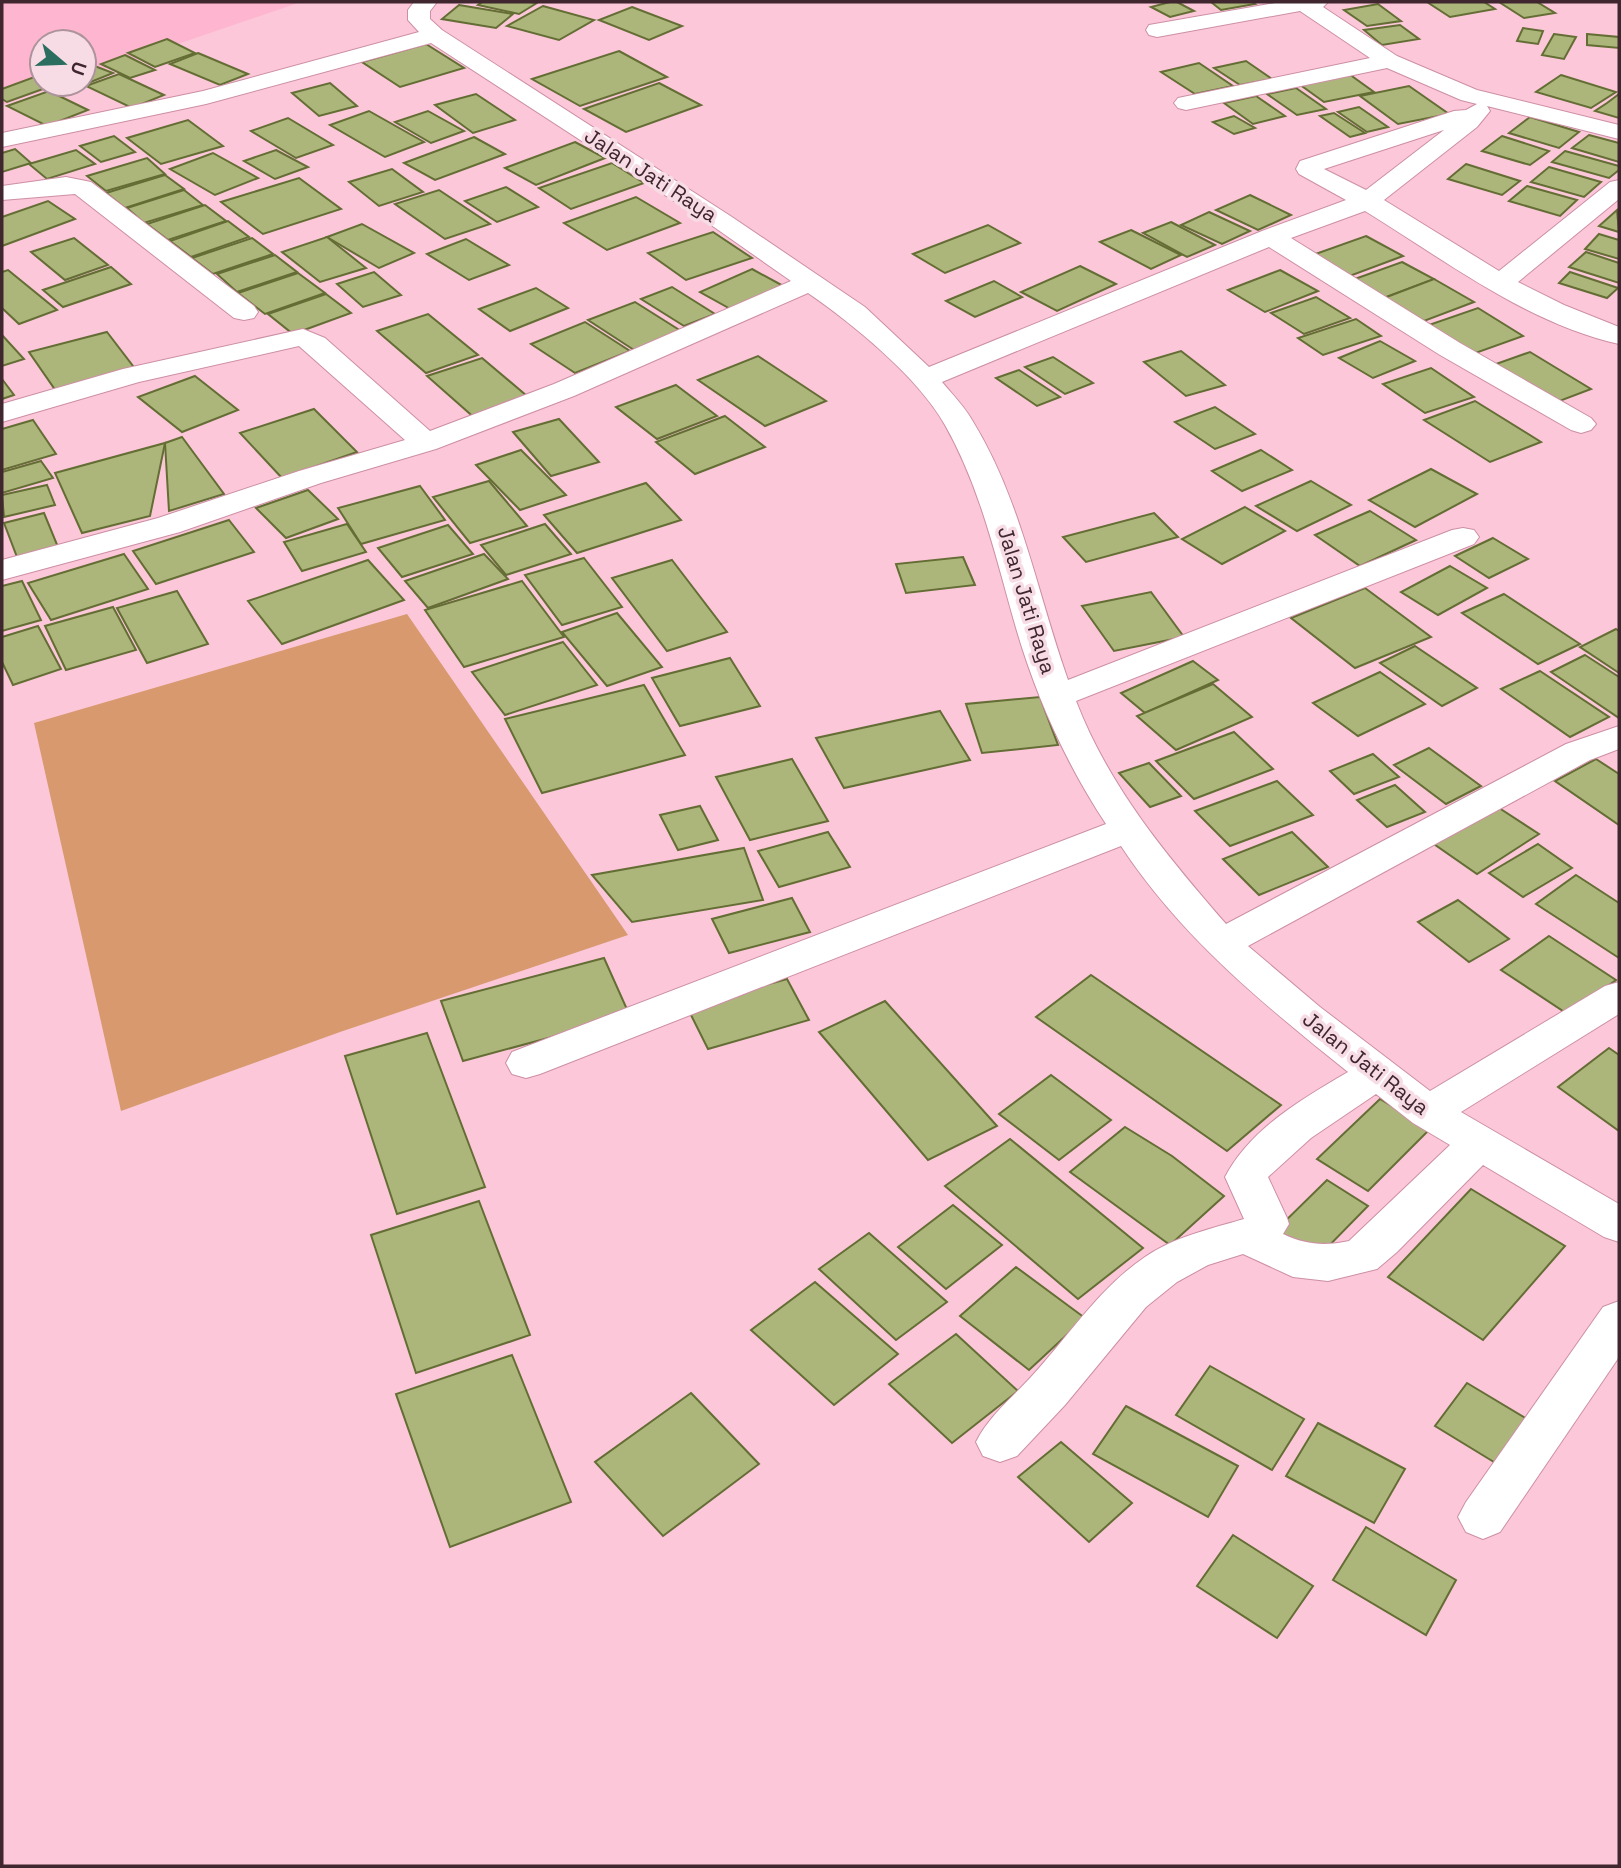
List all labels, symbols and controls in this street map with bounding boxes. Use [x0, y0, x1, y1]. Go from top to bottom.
north arrow [28, 28, 98, 98]
text: U [65, 58, 93, 78]
street label: Jalan Jati Raya [579, 122, 723, 228]
street label: Jalan Jati Raya [992, 523, 1062, 677]
street label: Jalan Jati Raya [1297, 1005, 1435, 1121]

